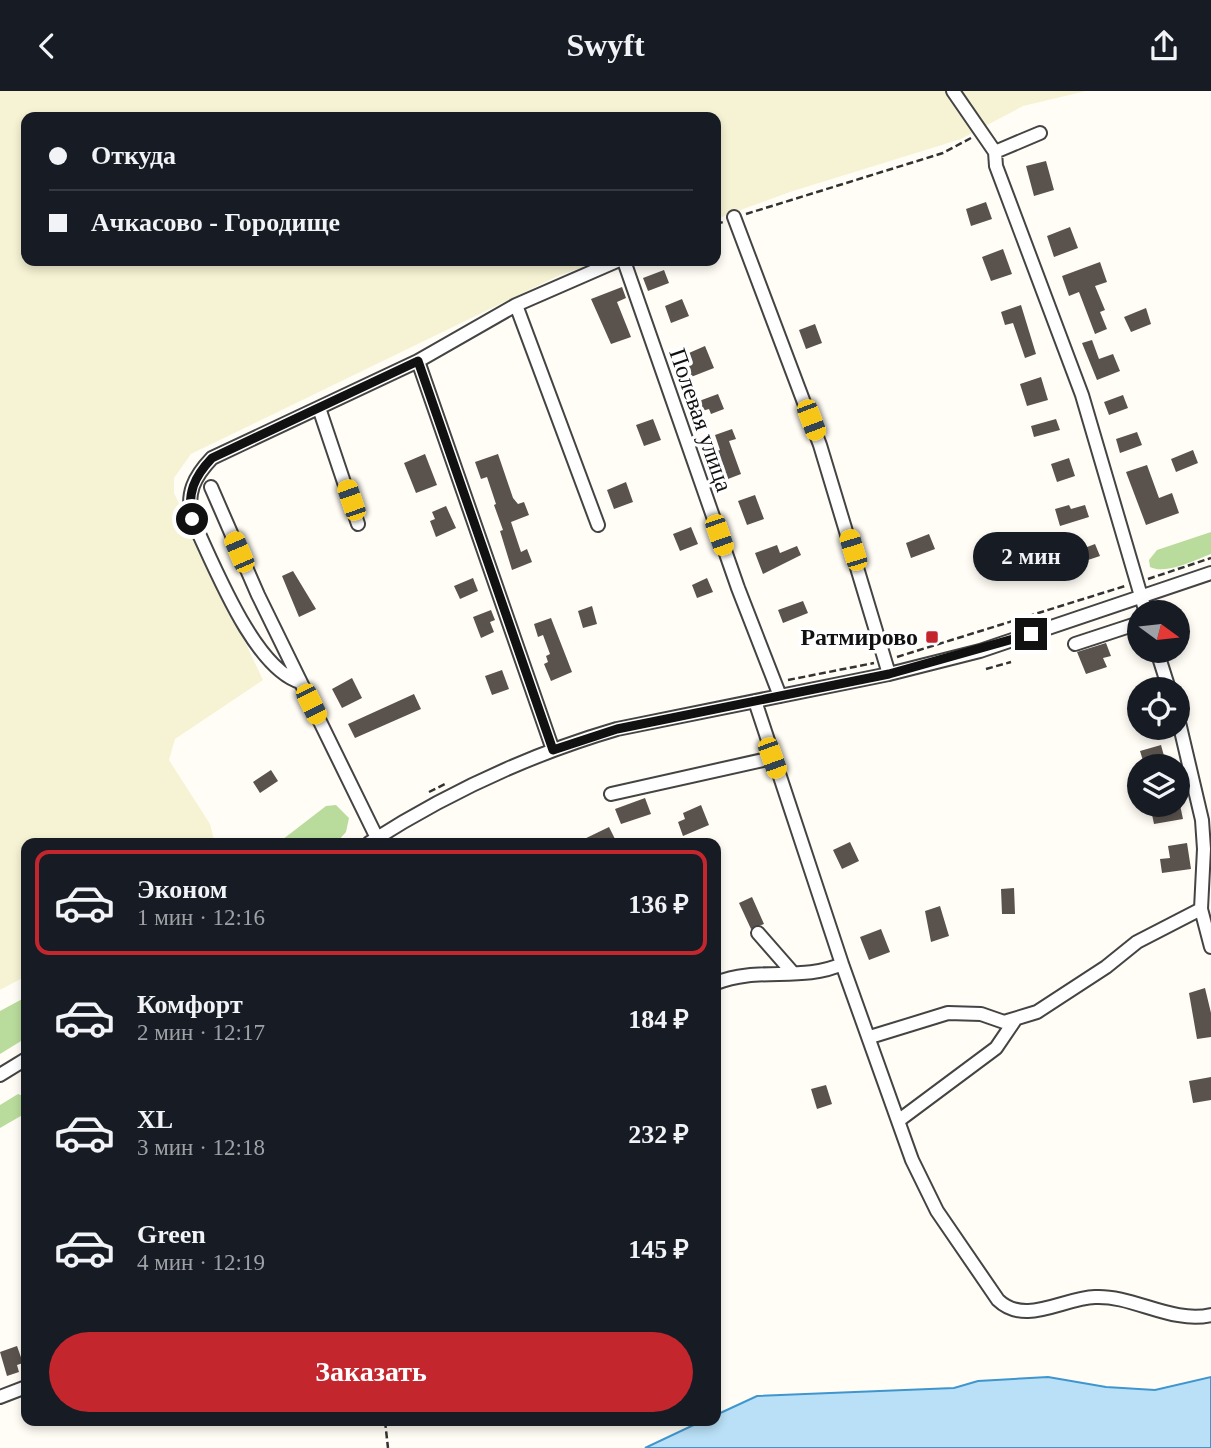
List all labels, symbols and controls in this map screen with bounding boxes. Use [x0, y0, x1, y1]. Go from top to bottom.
icon: back [28, 27, 66, 65]
text: Swyft [566, 27, 645, 63]
icon: share [1145, 27, 1183, 65]
text: Откуда [91, 141, 176, 170]
text: Ачкасово - Городище [91, 208, 340, 237]
street label: Полевая улица [664, 345, 738, 495]
car [794, 397, 829, 443]
car [335, 477, 368, 523]
route start [176, 503, 208, 535]
car [703, 512, 736, 558]
car [837, 527, 870, 573]
car [222, 529, 257, 575]
callout: 2 мин [973, 533, 1089, 581]
text: 2 мин [1001, 544, 1061, 569]
north arrow [1127, 600, 1190, 663]
map controls [1127, 600, 1190, 817]
route end [1015, 618, 1047, 650]
place label: Ратмирово [800, 624, 918, 650]
marker: Ратмирово [924, 629, 940, 645]
button: locate [1127, 677, 1190, 740]
car [293, 681, 330, 727]
car [755, 735, 790, 781]
button: layers [1127, 754, 1190, 817]
icon: car [53, 871, 116, 934]
text: Эконом [137, 875, 227, 904]
text: 136 ₽ [628, 890, 689, 919]
text: 1 мин · 12:16 [137, 905, 265, 930]
icon: car [53, 986, 116, 1049]
text: Комфорт [137, 990, 243, 1019]
text: 184 ₽ [628, 1005, 689, 1034]
text: 2 мин · 12:17 [137, 1020, 265, 1045]
icon: car [53, 1101, 116, 1164]
text: XL [137, 1105, 173, 1134]
text: 232 ₽ [628, 1120, 689, 1149]
text: 3 мин · 12:18 [137, 1135, 265, 1160]
icon: car [53, 1216, 116, 1279]
text: Green [137, 1220, 206, 1249]
text: 145 ₽ [628, 1235, 689, 1264]
text: 4 мин · 12:19 [137, 1250, 265, 1275]
button: Заказать [49, 1332, 693, 1412]

